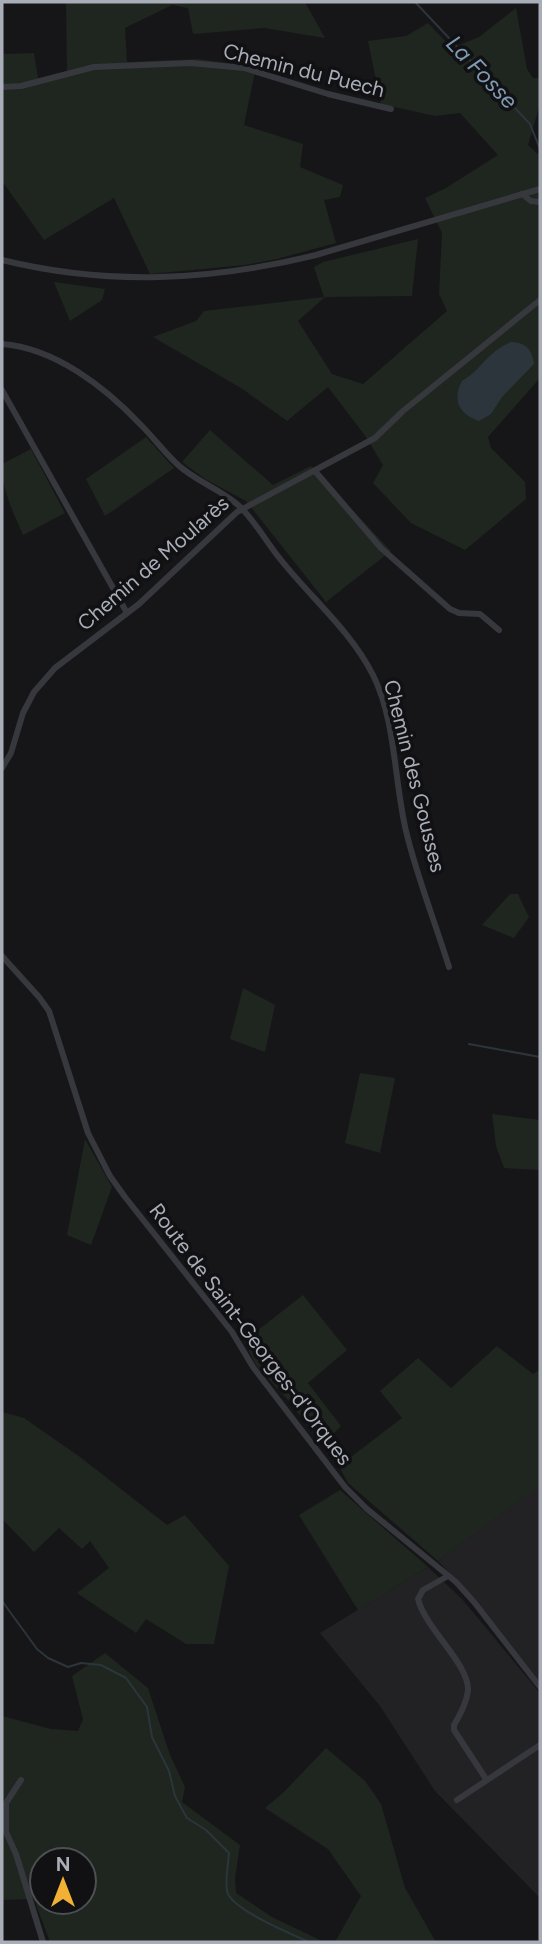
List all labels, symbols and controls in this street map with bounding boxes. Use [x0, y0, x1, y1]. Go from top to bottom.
water label: La Fosse [440, 30, 524, 115]
street label: Chemin du Puech [221, 38, 387, 102]
street label: Chemin de Moularès [72, 490, 234, 636]
street label: Chemin des Gousses [379, 677, 451, 875]
street label: Route de Saint-Georges-d'Orques [144, 1198, 358, 1470]
north arrow [28, 1846, 98, 1916]
text: N [56, 1853, 70, 1876]

